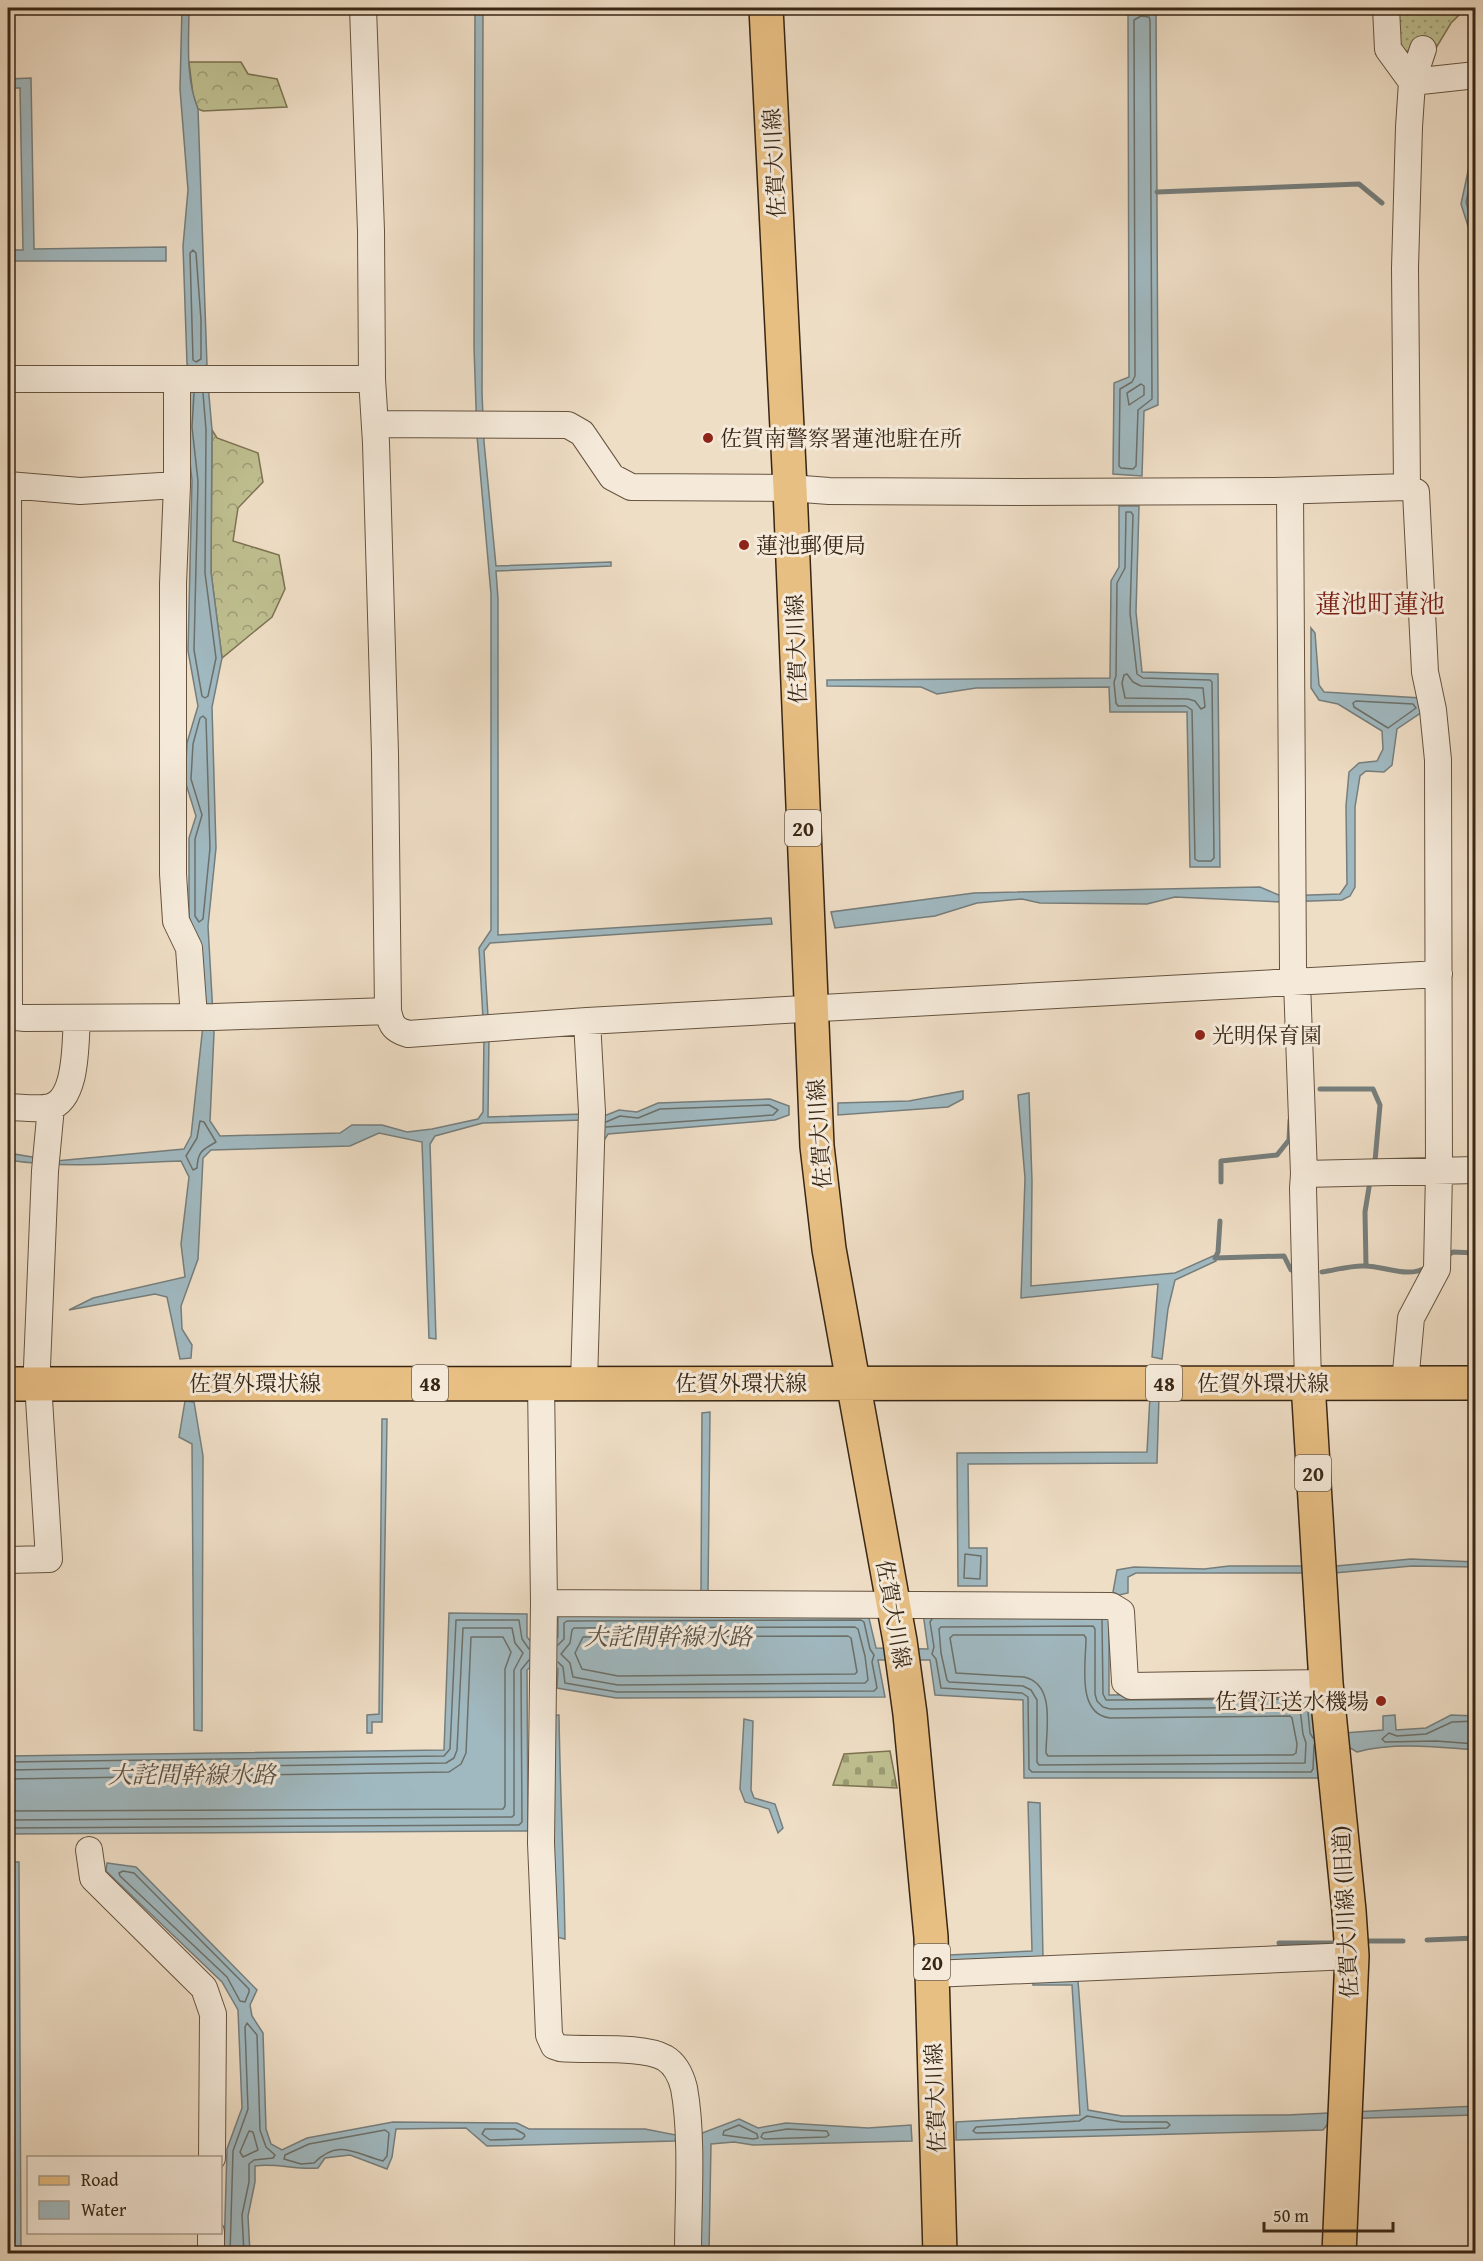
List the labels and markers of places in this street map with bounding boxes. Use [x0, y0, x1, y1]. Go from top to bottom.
place label: 佐賀南警察署蓮池駐在所 [720, 422, 962, 454]
marker: 佐賀南警察署蓮池駐在所 [701, 431, 715, 445]
place label: 蓮池郵便局 [756, 529, 866, 561]
marker: 蓮池郵便局 [737, 538, 751, 552]
place label: 光明保育園 [1212, 1019, 1322, 1051]
marker: 光明保育園 [1193, 1028, 1207, 1042]
place label: 佐賀江送水機場 [1215, 1685, 1369, 1717]
marker: 佐賀江送水機場 [1374, 1694, 1388, 1708]

